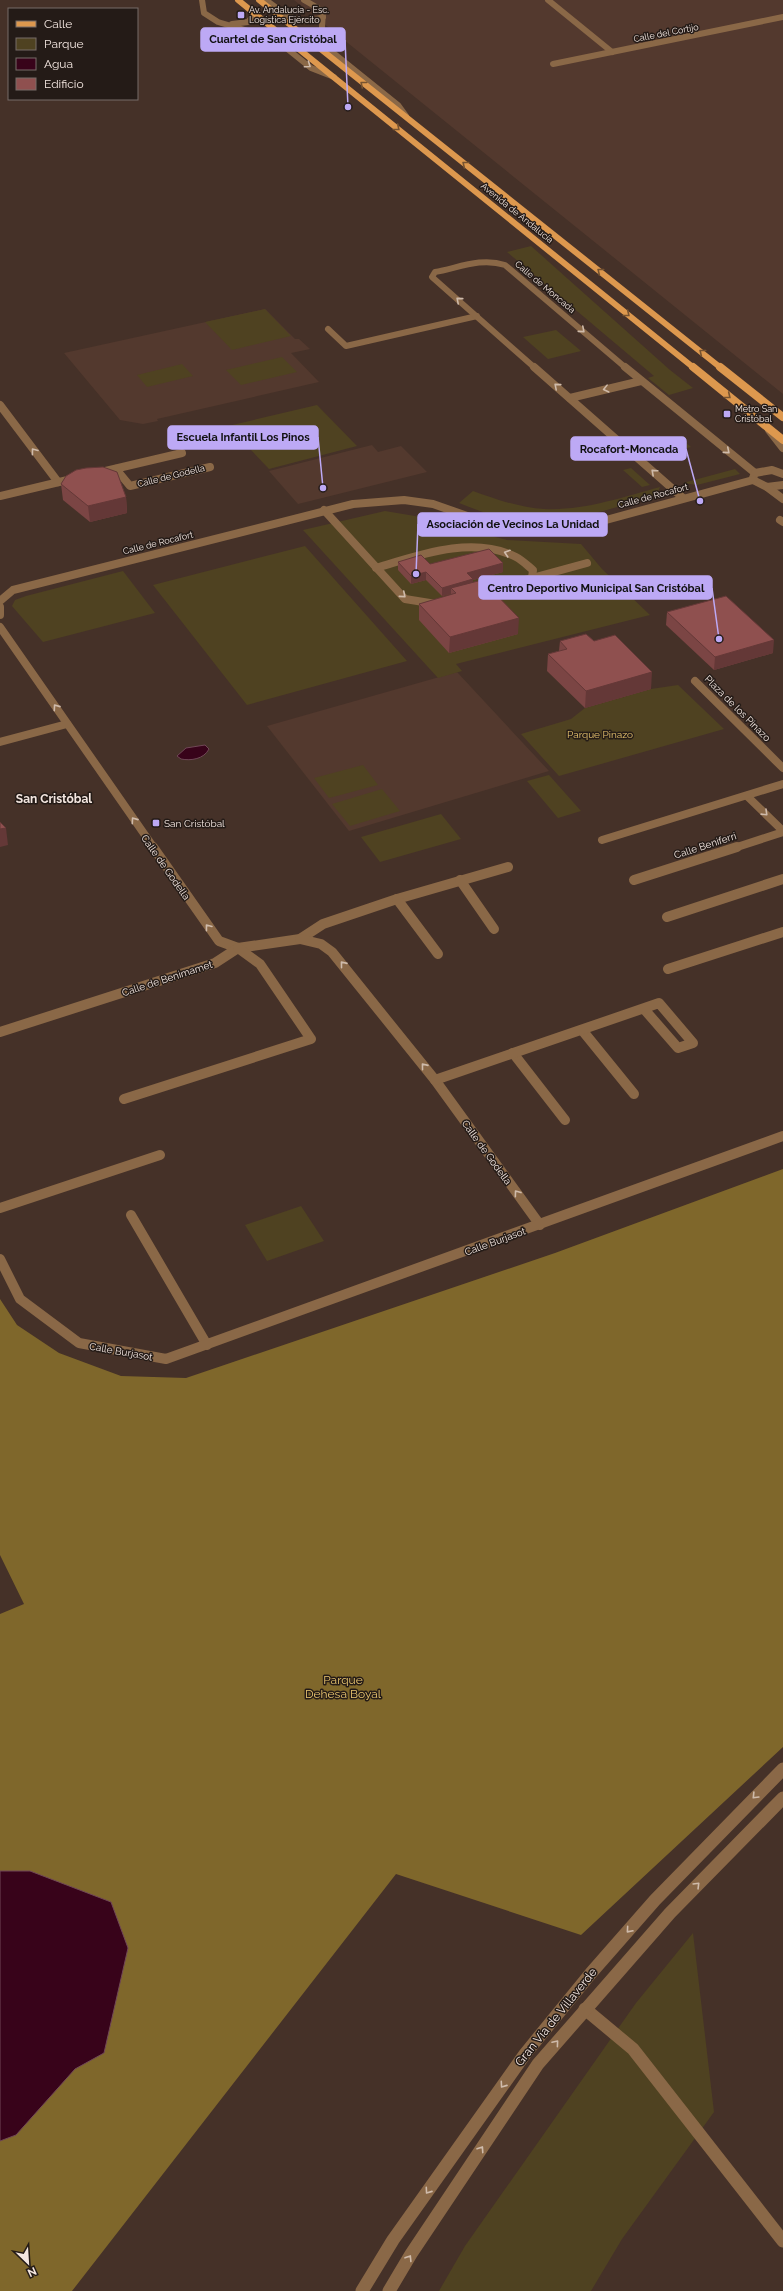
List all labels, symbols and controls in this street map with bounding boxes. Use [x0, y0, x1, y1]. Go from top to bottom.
place label: Av. Andalucía - Esc. Logística Ejército [249, 5, 329, 25]
legend [8, 8, 138, 100]
marker: Av. Andalucía - Esc. Logística Ejército [236, 10, 246, 20]
text: Calle [44, 17, 72, 31]
street label: Calle del Cortijo [633, 22, 699, 44]
callout: Cuartel de San Cristóbal [201, 28, 345, 51]
text: Cuartel de San Cristóbal [209, 33, 337, 46]
text: Parque [44, 37, 84, 51]
text: Agua [44, 57, 73, 71]
one-way arrow [304, 60, 311, 68]
text: Edificio [44, 77, 84, 91]
one-way arrow [361, 82, 368, 89]
one-way arrow [392, 123, 399, 130]
one-way arrow [463, 162, 470, 169]
street label: Avenida de Andalucía [479, 181, 555, 245]
street label: Calle de Moncada [513, 259, 577, 315]
one-way arrow [597, 269, 604, 276]
one-way arrow [456, 298, 463, 305]
one-way arrow [623, 310, 630, 317]
one-way arrow [578, 325, 585, 332]
one-way arrow [699, 350, 706, 357]
one-way arrow [554, 384, 561, 391]
one-way arrow [602, 385, 609, 393]
one-way arrow [724, 391, 731, 398]
place label: Metro San Cristóbal [735, 404, 777, 424]
marker: Metro San Cristóbal [722, 409, 732, 419]
callout: Escuela Infantil Los Pinos [168, 426, 318, 449]
text: Escuela Infantil Los Pinos [176, 431, 310, 444]
callout: Rocafort-Moncada [571, 437, 686, 460]
text: Rocafort-Moncada [580, 443, 678, 456]
one-way arrow [722, 447, 730, 454]
one-way arrow [32, 448, 39, 455]
street label: Calle de Godella [136, 463, 206, 489]
one-way arrow [651, 470, 659, 477]
street label: Calle de Rocafort [617, 482, 689, 510]
callout: Asociación de Vecinos La Unidad [418, 513, 607, 536]
text: Asociación de Vecinos La Unidad [427, 518, 599, 531]
street label: Calle de Rocafort [122, 529, 194, 557]
one-way arrow [504, 550, 511, 558]
callout: Centro Deportivo Municipal San Cristóbal [479, 576, 712, 599]
text: Centro Deportivo Municipal San Cristóbal [488, 582, 705, 595]
one-way arrow [398, 591, 406, 598]
street label: Plaza de los Pinazo [702, 673, 773, 744]
one-way arrow [53, 704, 61, 711]
park label: Parque Pinazo [567, 729, 633, 740]
district label: San Cristóbal [16, 792, 92, 806]
one-way arrow [760, 808, 768, 816]
one-way arrow [131, 817, 138, 824]
marker: San Cristóbal [151, 818, 161, 828]
place label: San Cristóbal [164, 818, 225, 829]
street label: Calle Beniferri [673, 830, 738, 861]
street label: Calle de Godella [139, 833, 192, 902]
one-way arrow [205, 924, 212, 931]
street label: Calle de Benimamet [121, 958, 214, 998]
one-way arrow [340, 962, 347, 969]
one-way arrow [421, 1063, 428, 1071]
street label: Calle de Godella [460, 1118, 514, 1187]
one-way arrow [515, 1191, 522, 1198]
street label: Calle Burjasot [463, 1225, 528, 1258]
street label: Calle Burjasot [88, 1341, 154, 1363]
park label: Parque Dehesa Boyal [305, 1673, 382, 1701]
one-way arrow [753, 1791, 760, 1799]
one-way arrow [692, 1882, 700, 1890]
one-way arrow [627, 1925, 634, 1932]
street label: Gran Vía de Villaverde [512, 1965, 600, 2069]
one-way arrow [551, 2041, 558, 2048]
one-way arrow [501, 2080, 508, 2087]
one-way arrow [476, 2147, 483, 2154]
one-way arrow [426, 2186, 433, 2193]
north arrow [8, 2243, 48, 2283]
one-way arrow [404, 2255, 412, 2262]
text: N [25, 2264, 39, 2279]

